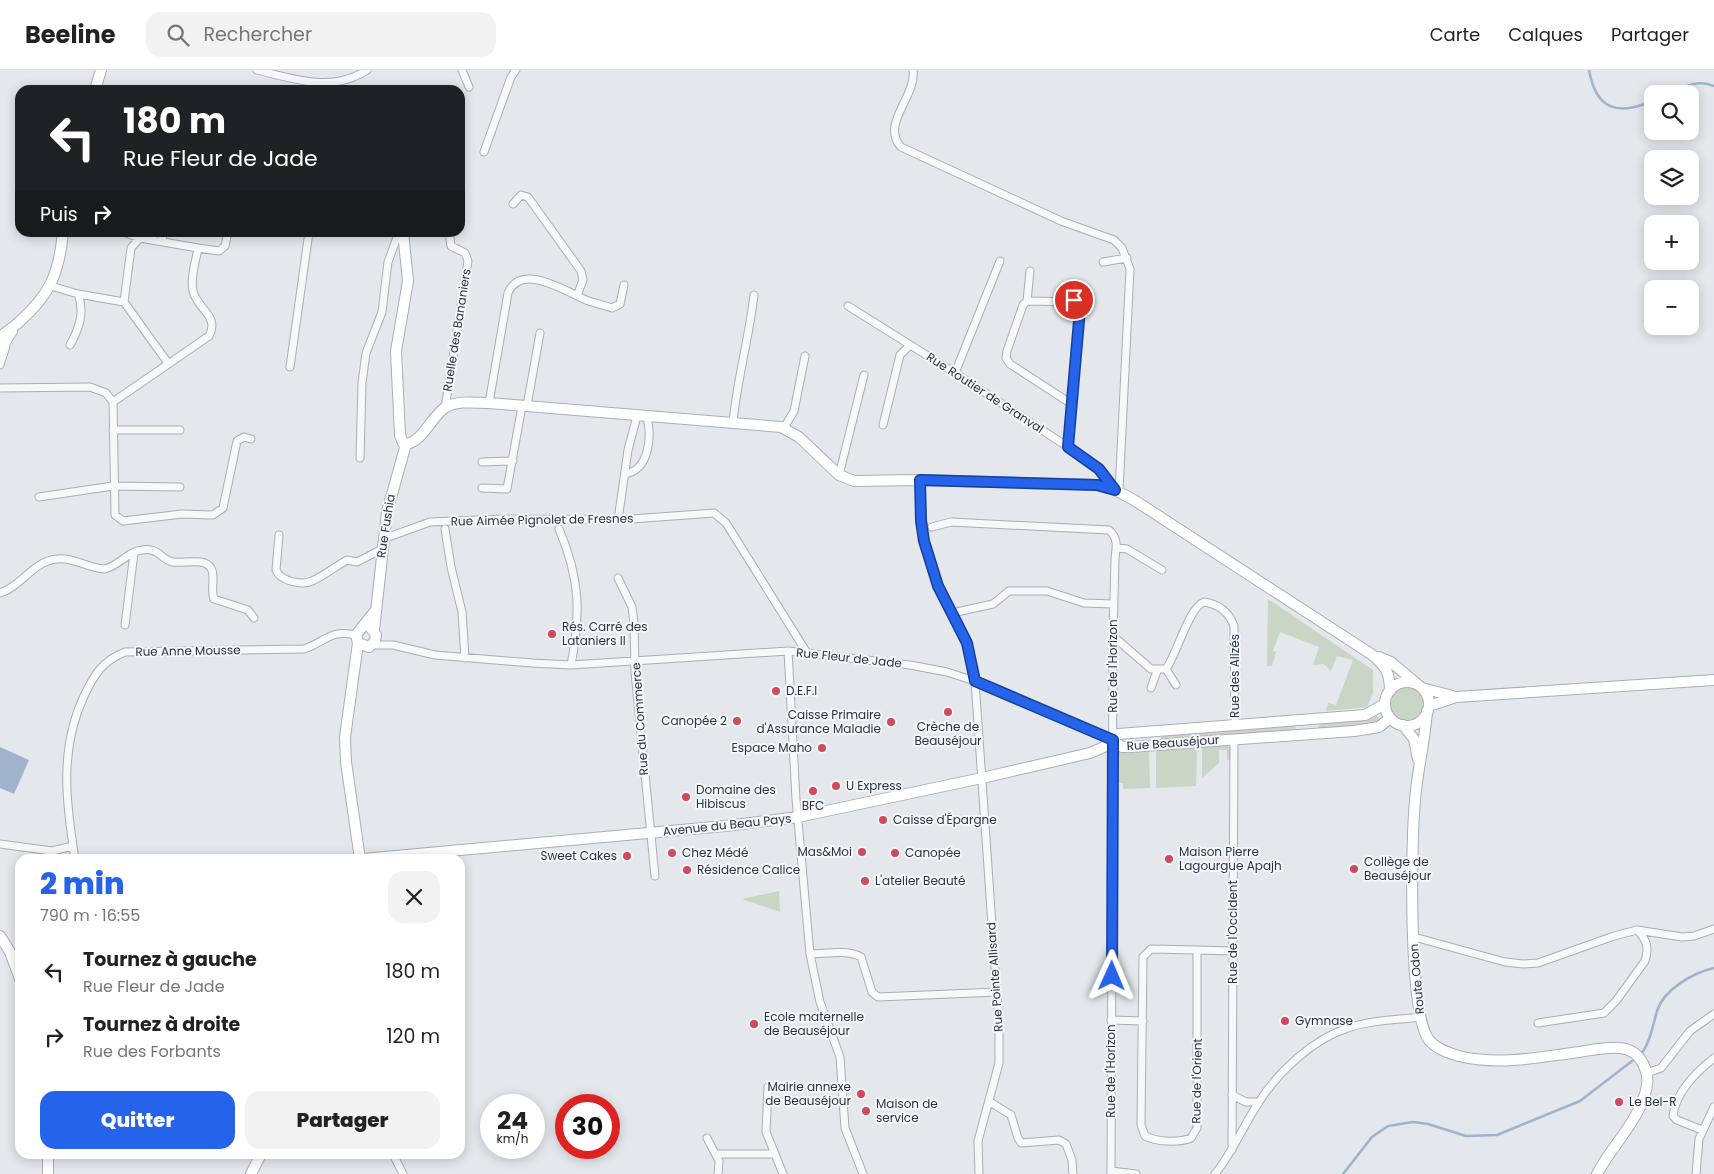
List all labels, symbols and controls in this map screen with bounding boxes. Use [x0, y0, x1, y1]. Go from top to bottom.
search box [146, 12, 496, 57]
text: Beeline [25, 18, 116, 51]
icon: search [164, 21, 192, 49]
text: Rechercher [204, 21, 312, 48]
text: Carte [1430, 22, 1480, 47]
text: Calques [1508, 22, 1583, 47]
text: Partager [1611, 22, 1689, 47]
map controls [1644, 85, 1699, 335]
button: search [1644, 85, 1699, 140]
text: 180 m [123, 96, 226, 145]
icon: left [40, 105, 105, 170]
text: Rue Fleur de Jade [123, 143, 318, 174]
button: layers [1644, 150, 1699, 205]
icon: right [88, 200, 116, 228]
text: Puis [40, 201, 78, 228]
button: + [1644, 215, 1699, 270]
street label: Ruelle des Bananiers [438, 267, 475, 393]
pin [1053, 279, 1095, 321]
button: − [1644, 280, 1699, 335]
icon: arrive [1060, 286, 1088, 314]
street label: Rue Routier de Granval [923, 348, 1047, 437]
street label: Rue Fushia [372, 493, 399, 559]
street label: Rue Aimée Pignolet de Fresnes [450, 509, 634, 530]
place label: Rés. Carré des Lataniers II [562, 618, 648, 649]
street label: Rue de l'Horizon [1104, 619, 1121, 713]
marker: Rés. Carré des Lataniers II [546, 628, 558, 640]
street label: Rue des Alizés [1226, 634, 1243, 718]
street label: Rue Anne Mousse [135, 641, 241, 660]
street label: Rue Fleur de Jade [795, 643, 903, 672]
street label: Rue du Commerce [627, 662, 652, 776]
place label: D.E.F.I [786, 682, 817, 699]
marker: D.E.F.I [770, 685, 782, 697]
place label: Caisse Primaire d'Assurance Maladie [756, 706, 881, 737]
marker: Crèche de Beauséjour [942, 706, 954, 718]
place label: Canopée 2 [661, 712, 727, 729]
marker: Canopée 2 [731, 715, 743, 727]
marker: Caisse Primaire d'Assurance Maladie [885, 716, 897, 728]
place label: Crèche de Beauséjour [914, 718, 982, 749]
street label: Rue Beauséjour [1126, 731, 1220, 754]
place label: Espace Maho [732, 739, 812, 756]
marker: Espace Maho [816, 742, 828, 754]
place label: U Express [846, 777, 902, 794]
marker: U Express [830, 780, 842, 792]
place label: Domaine des Hibiscus [696, 781, 776, 812]
marker: BFC [807, 785, 819, 797]
marker: Domaine des Hibiscus [680, 791, 692, 803]
place label: BFC [802, 797, 824, 814]
street label: Avenue du Beau Pays [662, 809, 792, 840]
place label: Caisse d'Épargne [893, 811, 997, 828]
marker: Caisse d'Épargne [877, 814, 889, 826]
place label: Mas&Moi [797, 843, 852, 860]
place label: Maison Pierre Lagourgue Apajh [1179, 843, 1282, 874]
place label: Chez Médé [682, 844, 748, 861]
place label: Canopée [905, 844, 961, 861]
marker: Mas&Moi [856, 846, 868, 858]
place label: Sweet Cakes [540, 847, 617, 864]
marker: Chez Médé [666, 847, 678, 859]
marker: Canopée [889, 847, 901, 859]
marker: Sweet Cakes [621, 850, 633, 862]
marker: Maison Pierre Lagourgue Apajh [1163, 853, 1175, 865]
place label: Collège de Beauséjour [1364, 853, 1432, 884]
place label: Résidence Calice [697, 861, 800, 878]
text: 2 min [40, 862, 125, 905]
marker: Collège de Beauséjour [1348, 863, 1360, 875]
marker: Résidence Calice [681, 864, 693, 876]
button: close [388, 871, 440, 923]
place label: L'atelier Beauté [875, 872, 965, 889]
marker: L'atelier Beauté [859, 875, 871, 887]
street label: Rue de l'Occident [1224, 880, 1241, 984]
text: 790 m · 16:55 [40, 904, 140, 927]
street label: Rue Pointe Allisard [982, 922, 1007, 1032]
street label: Route Odon [1405, 943, 1428, 1015]
text: Tournez à gauche [83, 946, 257, 973]
position arrow [1085, 949, 1137, 1001]
icon: left [40, 958, 68, 986]
text: 180 m [385, 958, 440, 985]
text: Rue Fleur de Jade [83, 975, 225, 998]
place label: Ecole maternelle de Beauséjour [764, 1008, 864, 1039]
text: Tournez à droite [83, 1011, 240, 1038]
place label: Gymnase [1295, 1012, 1353, 1029]
marker: Gymnase [1279, 1015, 1291, 1027]
marker: Ecole maternelle de Beauséjour [748, 1018, 760, 1030]
icon: right [40, 1023, 68, 1051]
text: 120 m [386, 1023, 440, 1050]
street label: Rue de l'Horizon [1102, 1024, 1119, 1118]
street label: Rue de l'Orient [1187, 1038, 1206, 1124]
text: Rue des Forbants [83, 1040, 221, 1063]
place label: Mairie annexe de Beauséjour [765, 1078, 852, 1109]
marker: Mairie annexe de Beauséjour [855, 1088, 867, 1100]
button: Quitter [40, 1091, 235, 1149]
button: Partager [245, 1091, 440, 1149]
place label: Le Bel-R [1629, 1093, 1676, 1110]
speed limit sign: 30 [555, 1094, 620, 1159]
place label: Maison de service [876, 1095, 938, 1126]
marker: Le Bel-R [1613, 1096, 1625, 1108]
text: 24 [497, 1103, 528, 1138]
marker: Maison de service [860, 1105, 872, 1117]
text: km/h [497, 1130, 528, 1147]

